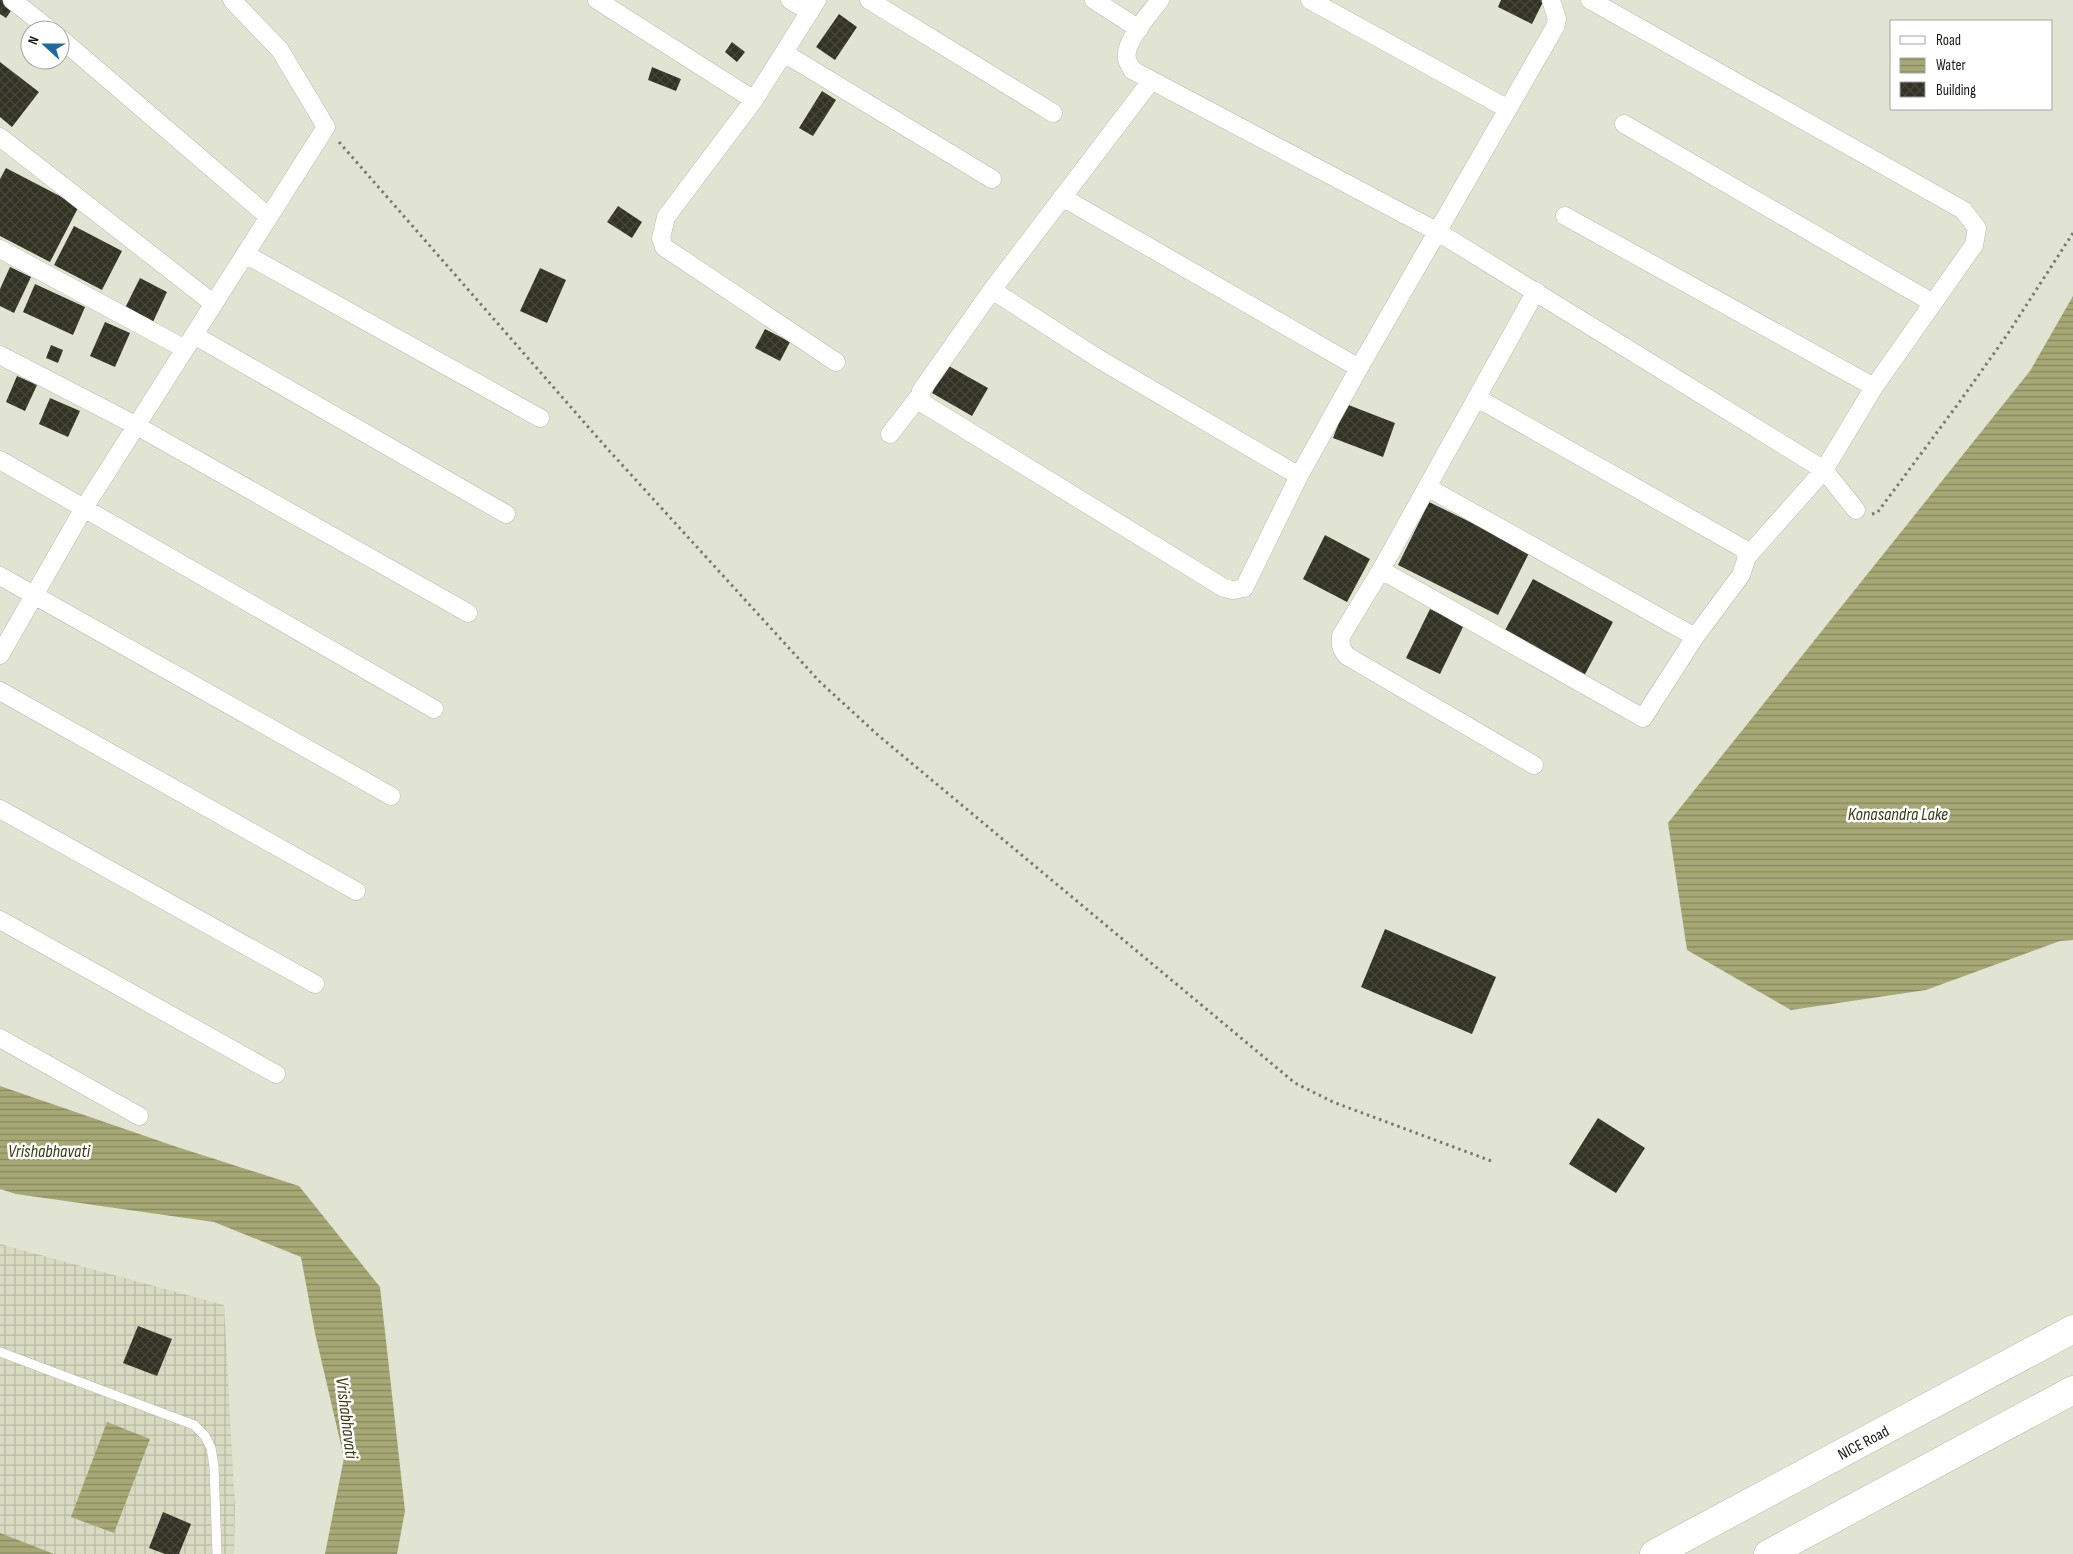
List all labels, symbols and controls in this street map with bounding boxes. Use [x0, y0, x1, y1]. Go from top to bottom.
north arrow [20, 20, 70, 70]
legend [1890, 20, 2053, 110]
text: Road [1936, 31, 1961, 50]
text: N [24, 34, 43, 47]
text: Water [1936, 56, 1967, 75]
text: Building [1936, 81, 1976, 100]
water label: Konasandra Lake [1848, 804, 1948, 825]
water label: Vrishabhavati [8, 1141, 91, 1162]
water label: Vrishabhavati [331, 1376, 362, 1461]
street label: NICE Road [1835, 1422, 1892, 1465]

